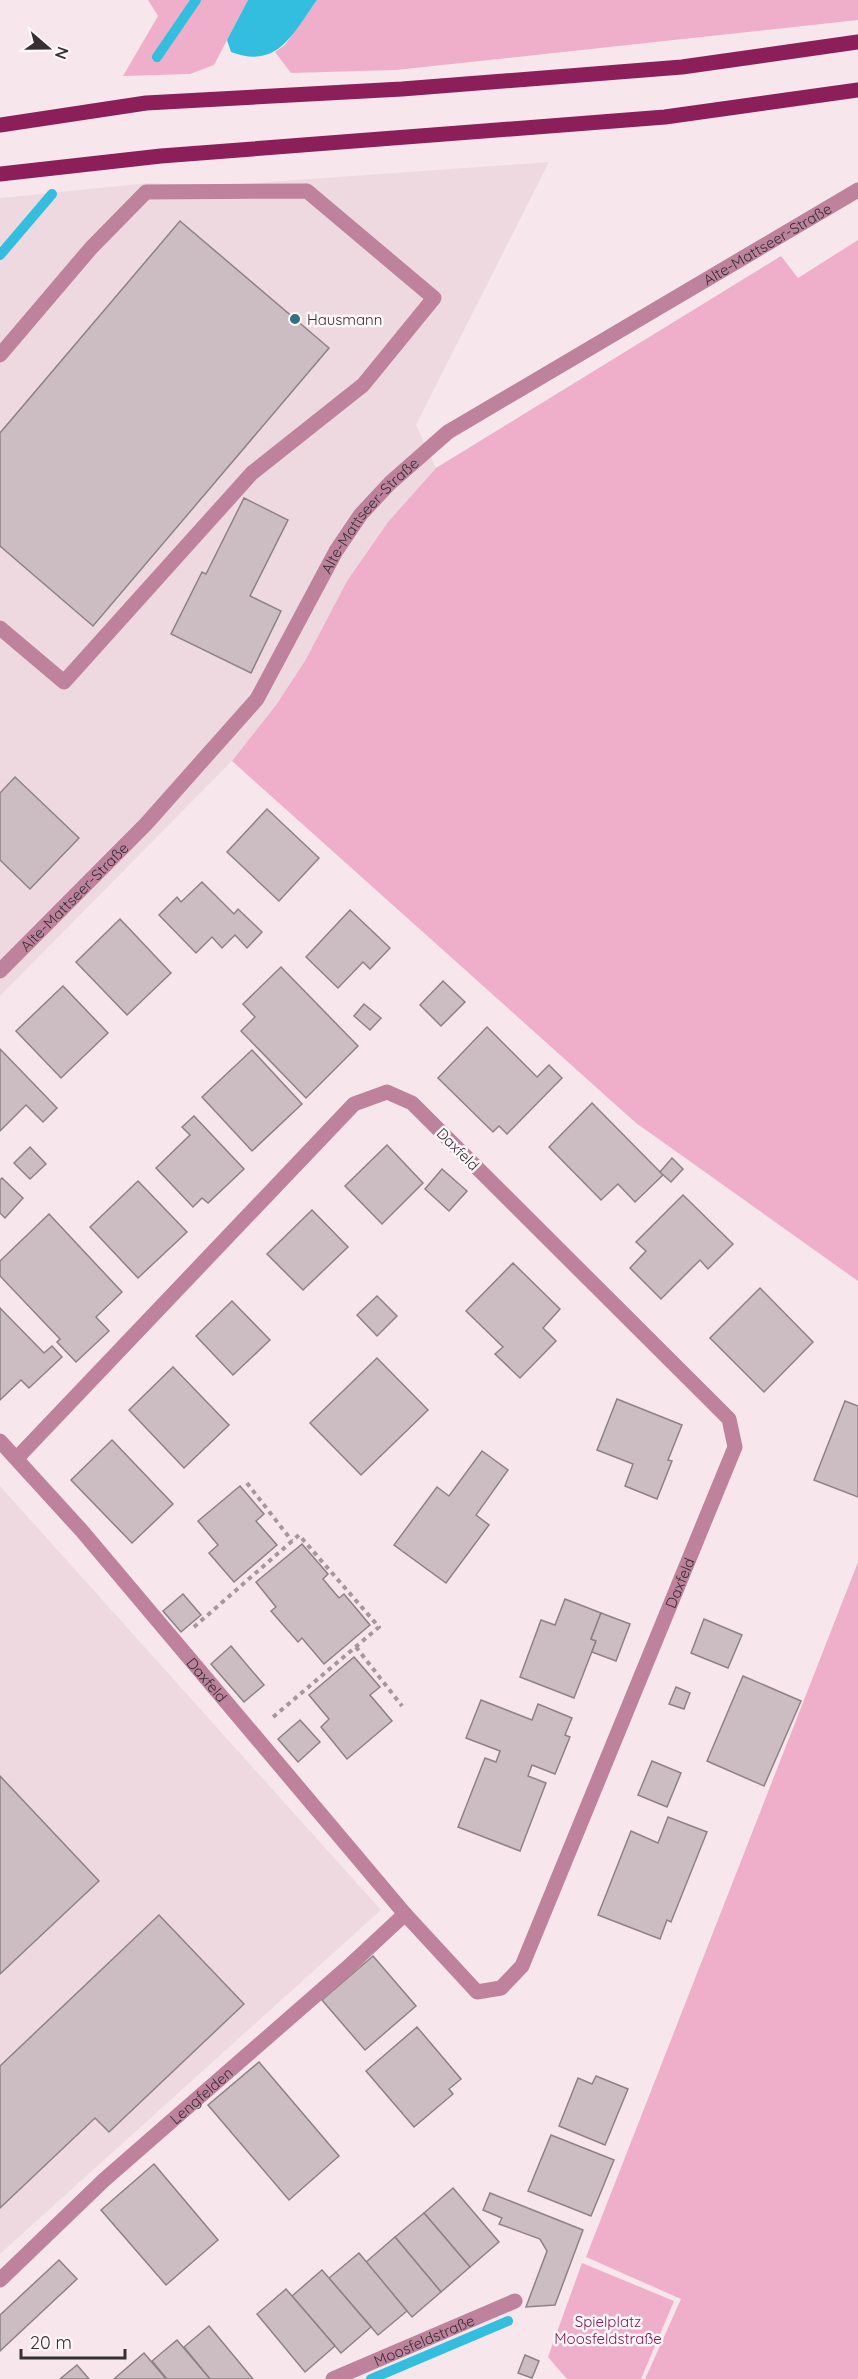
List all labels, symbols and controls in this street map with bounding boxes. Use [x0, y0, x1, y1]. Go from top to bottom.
north arrow [18, 18, 78, 78]
text: N [51, 44, 74, 62]
street label: Alte-Mattseer-Straße [699, 198, 835, 289]
place label: Hausmann [307, 310, 382, 329]
marker: Hausmann [288, 312, 302, 326]
street label: Alte-Mattseer-Straße [316, 453, 422, 577]
street label: Alte-Mattseer-Straße [16, 838, 132, 955]
street label: Daxfeld [433, 1124, 483, 1174]
street label: Daxfeld [660, 1555, 698, 1611]
street label: Daxfeld [183, 1653, 232, 1706]
street label: Lengfelden [166, 2063, 236, 2128]
street label: Moosfeldstraße [371, 2310, 477, 2370]
park label: Spielplatz Moosfeldstraße [554, 2312, 662, 2348]
scale bar [21, 2322, 124, 2360]
text: 20 m [30, 2331, 72, 2354]

